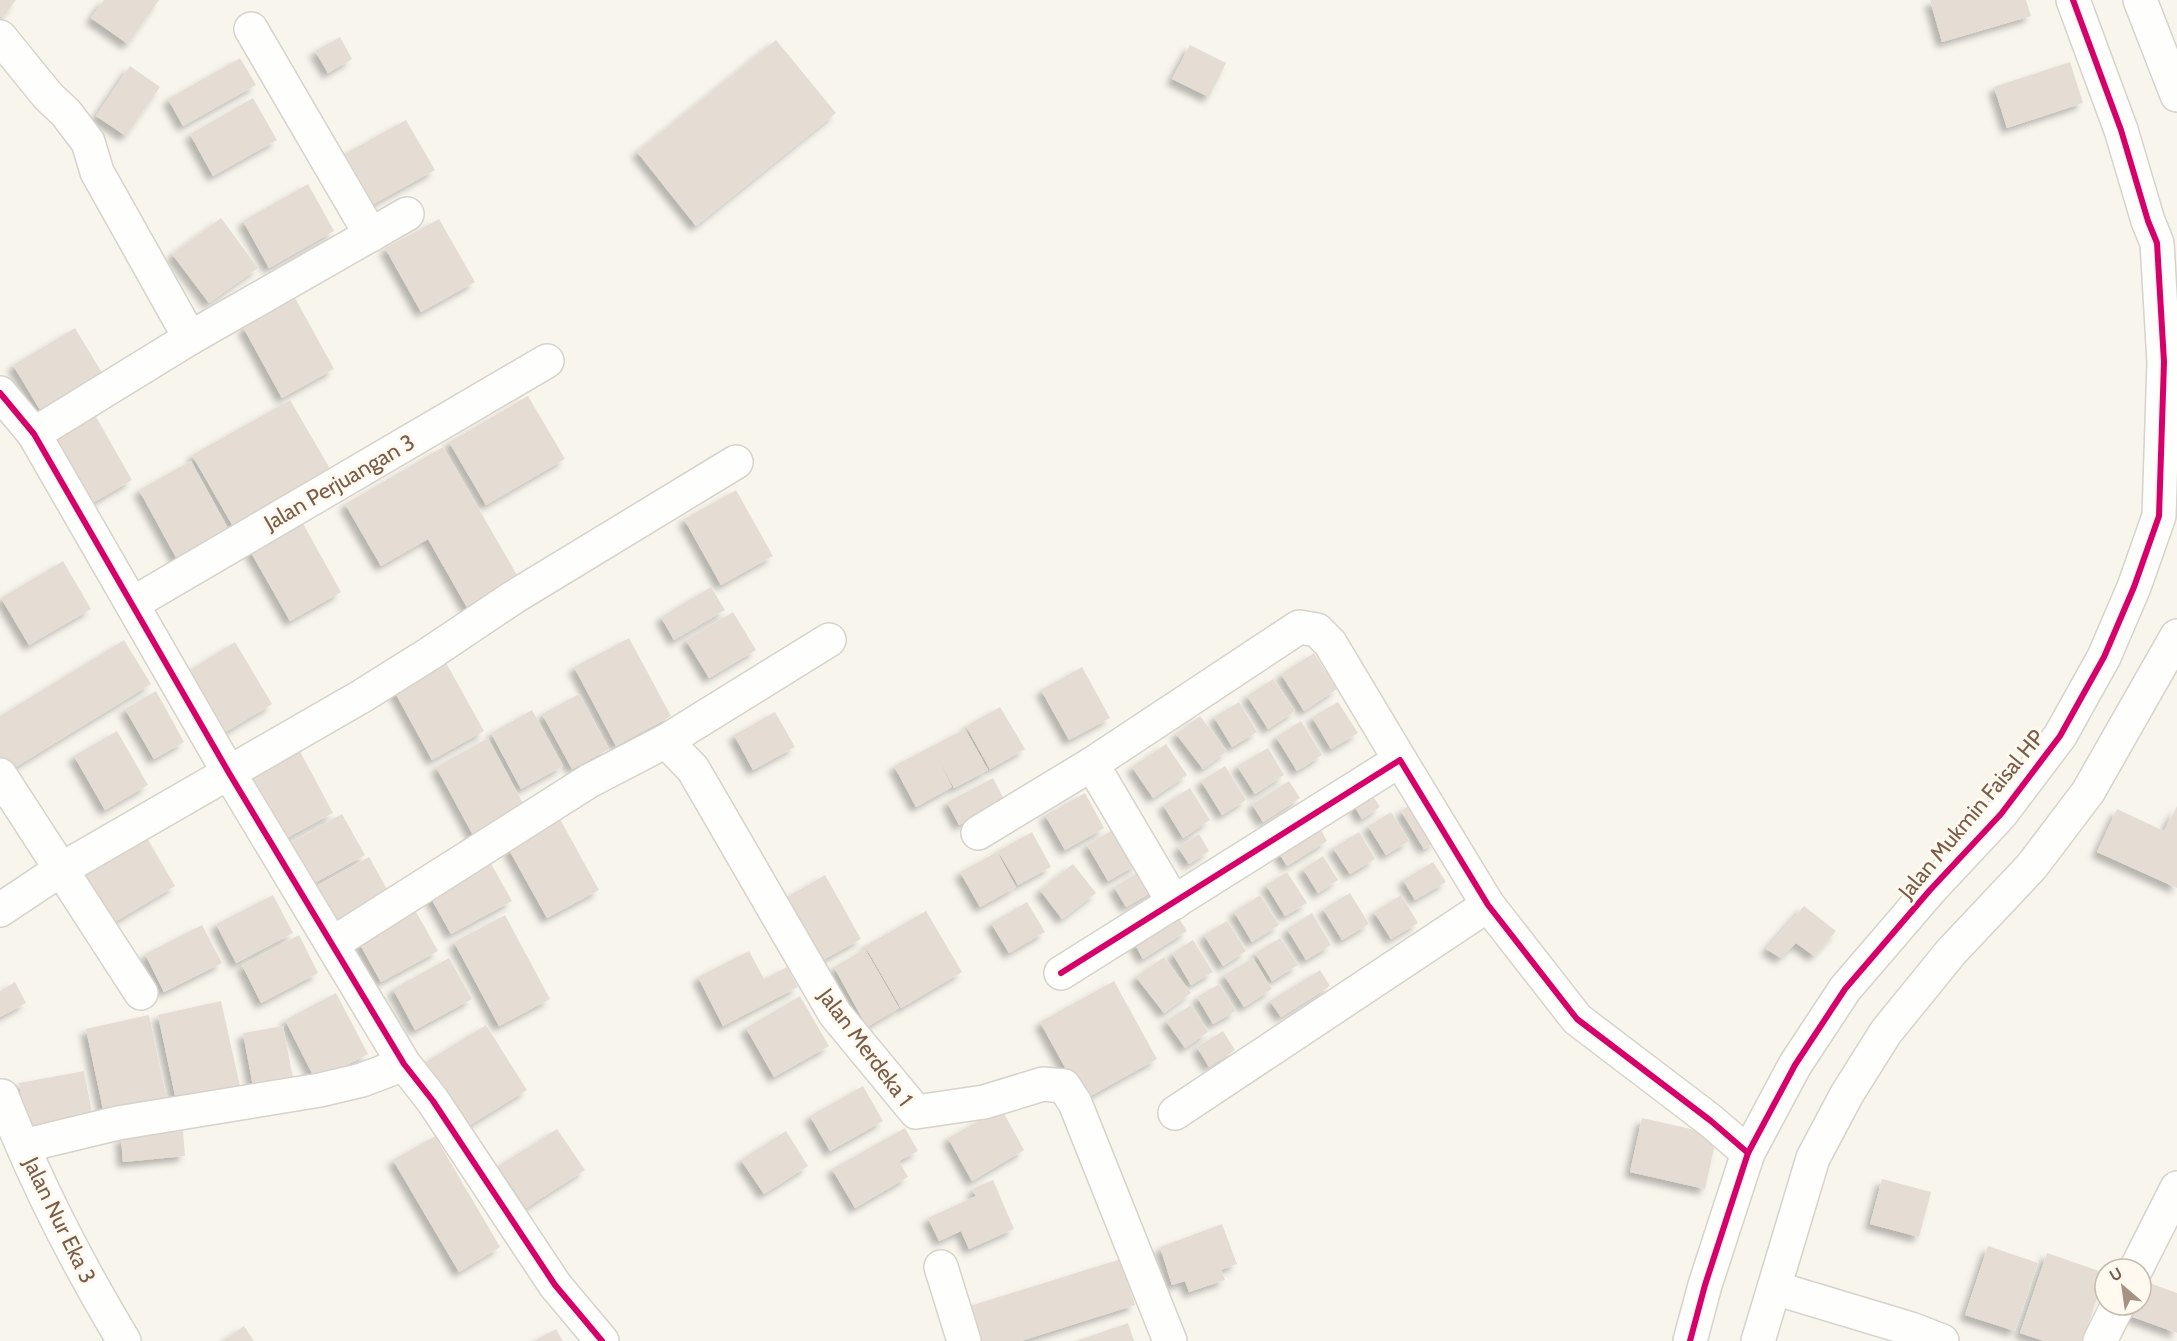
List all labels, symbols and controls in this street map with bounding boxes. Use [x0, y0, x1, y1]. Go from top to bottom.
street label: Jalan Perjuangan 3 [258, 428, 419, 537]
street label: Jalan Mukmin Faisal HP [1892, 724, 2050, 905]
street label: Jalan Merdeka 1 [812, 982, 919, 1111]
street label: Jalan Nur Eka 3 [17, 1152, 102, 1288]
north arrow [2093, 1257, 2153, 1317]
text: U [2106, 1263, 2126, 1285]

